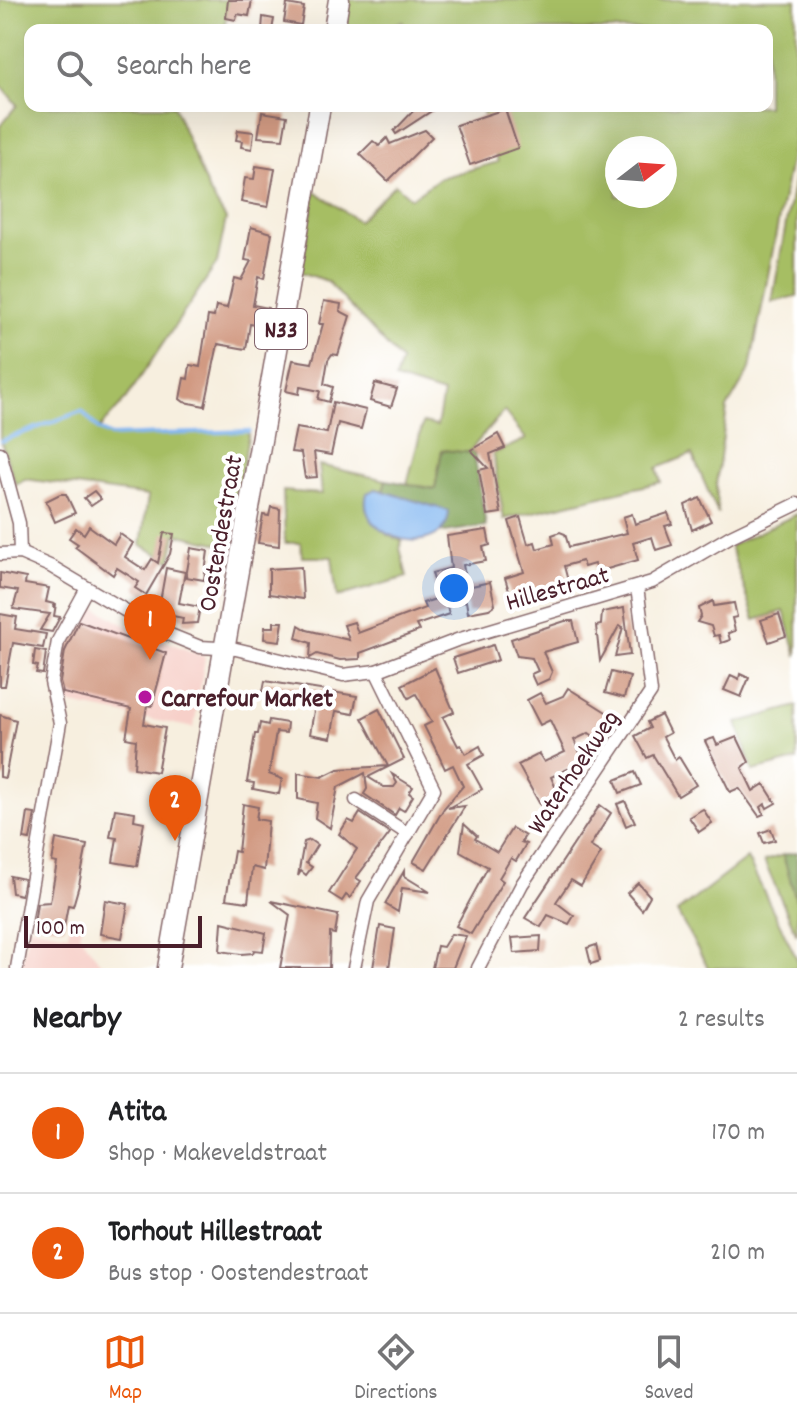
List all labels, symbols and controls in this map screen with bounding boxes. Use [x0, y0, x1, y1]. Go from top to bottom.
search box [24, 24, 773, 112]
icon: search [52, 46, 96, 90]
text: Search here [116, 47, 252, 90]
north arrow [605, 136, 677, 208]
road number: N33 [255, 309, 307, 349]
street label: Oostendestraat [190, 452, 254, 615]
street label: Hillestraat [502, 558, 614, 623]
your location [434, 568, 474, 608]
pin: 1 [124, 594, 176, 660]
place label: Carrefour Market [161, 682, 333, 719]
marker: Carrefour Market [136, 688, 154, 706]
street label: Waterhoekweg [520, 703, 630, 843]
pin: 2 [149, 775, 201, 841]
scale bar [24, 912, 202, 948]
text: 100 m [36, 914, 85, 945]
text: Nearby [32, 996, 121, 1045]
text: 2 results [678, 1002, 765, 1039]
text: Atita [108, 1093, 166, 1136]
text: 1 [55, 1115, 61, 1152]
text: 170 m [711, 1115, 765, 1152]
text: Shop · Makeveldstraat [108, 1136, 327, 1173]
text: Torhout Hillestraat [108, 1213, 322, 1256]
text: 2 [52, 1235, 64, 1272]
text: 210 m [710, 1235, 765, 1272]
text: Bus stop · Oostendestraat [108, 1256, 369, 1293]
tab: Map [103, 1330, 147, 1409]
tab: Directions [354, 1330, 438, 1409]
tab: Saved [644, 1330, 694, 1409]

